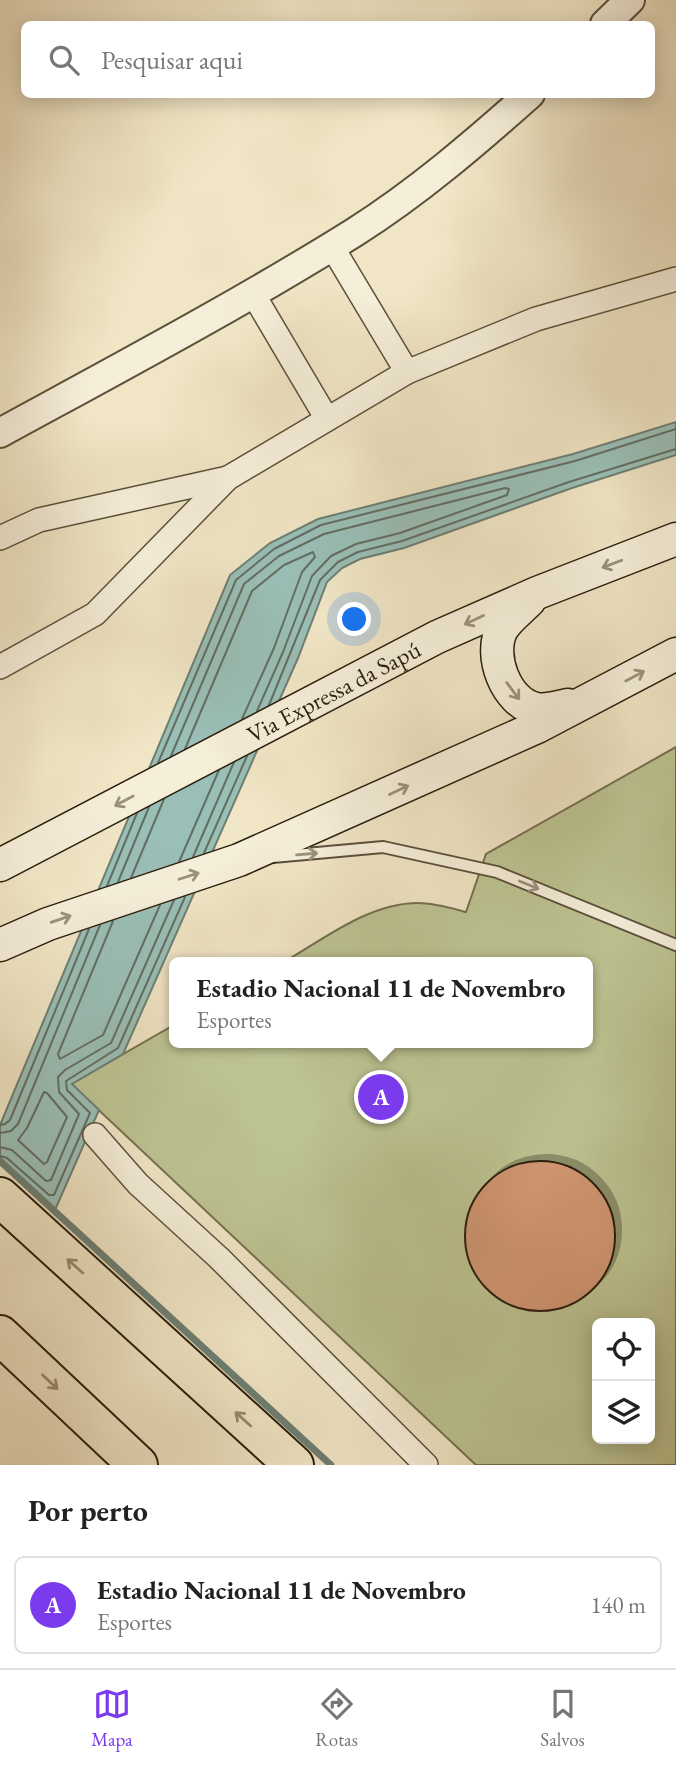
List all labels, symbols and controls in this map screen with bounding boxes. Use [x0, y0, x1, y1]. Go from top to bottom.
search box [21, 21, 655, 98]
icon: search [45, 41, 83, 79]
text: Pesquisar aqui [101, 43, 243, 77]
one-way arrow [602, 558, 624, 571]
your location [337, 602, 371, 636]
one-way arrow [464, 614, 485, 627]
street label: Via Expressa da Sapú [241, 633, 426, 749]
one-way arrow [625, 669, 645, 683]
one-way arrow [506, 681, 520, 700]
one-way arrow [388, 783, 409, 796]
one-way arrow [114, 794, 135, 808]
one-way arrow [295, 847, 318, 860]
one-way arrow [178, 869, 200, 882]
one-way arrow [518, 879, 540, 892]
one-way arrow [50, 912, 72, 924]
popup [169, 957, 593, 1048]
text: Estadio Nacional 11 de Novembro [197, 971, 565, 1005]
text: Esportes [197, 1005, 272, 1035]
pin: A [358, 1071, 404, 1123]
one-way arrow [67, 1257, 84, 1274]
map controls [592, 1318, 655, 1444]
button: locate [592, 1318, 655, 1381]
one-way arrow [41, 1373, 58, 1390]
button: layers [592, 1381, 655, 1444]
one-way arrow [234, 1411, 252, 1427]
text: Por perto [28, 1491, 148, 1530]
text: Estadio Nacional 11 de Novembro [97, 1573, 466, 1607]
text: A [45, 1590, 61, 1620]
text: 140 m [590, 1590, 646, 1620]
text: Esportes [97, 1607, 172, 1637]
tab: Mapa [91, 1685, 133, 1752]
tab: Rotas [315, 1685, 358, 1752]
tab: Salvos [540, 1685, 585, 1752]

